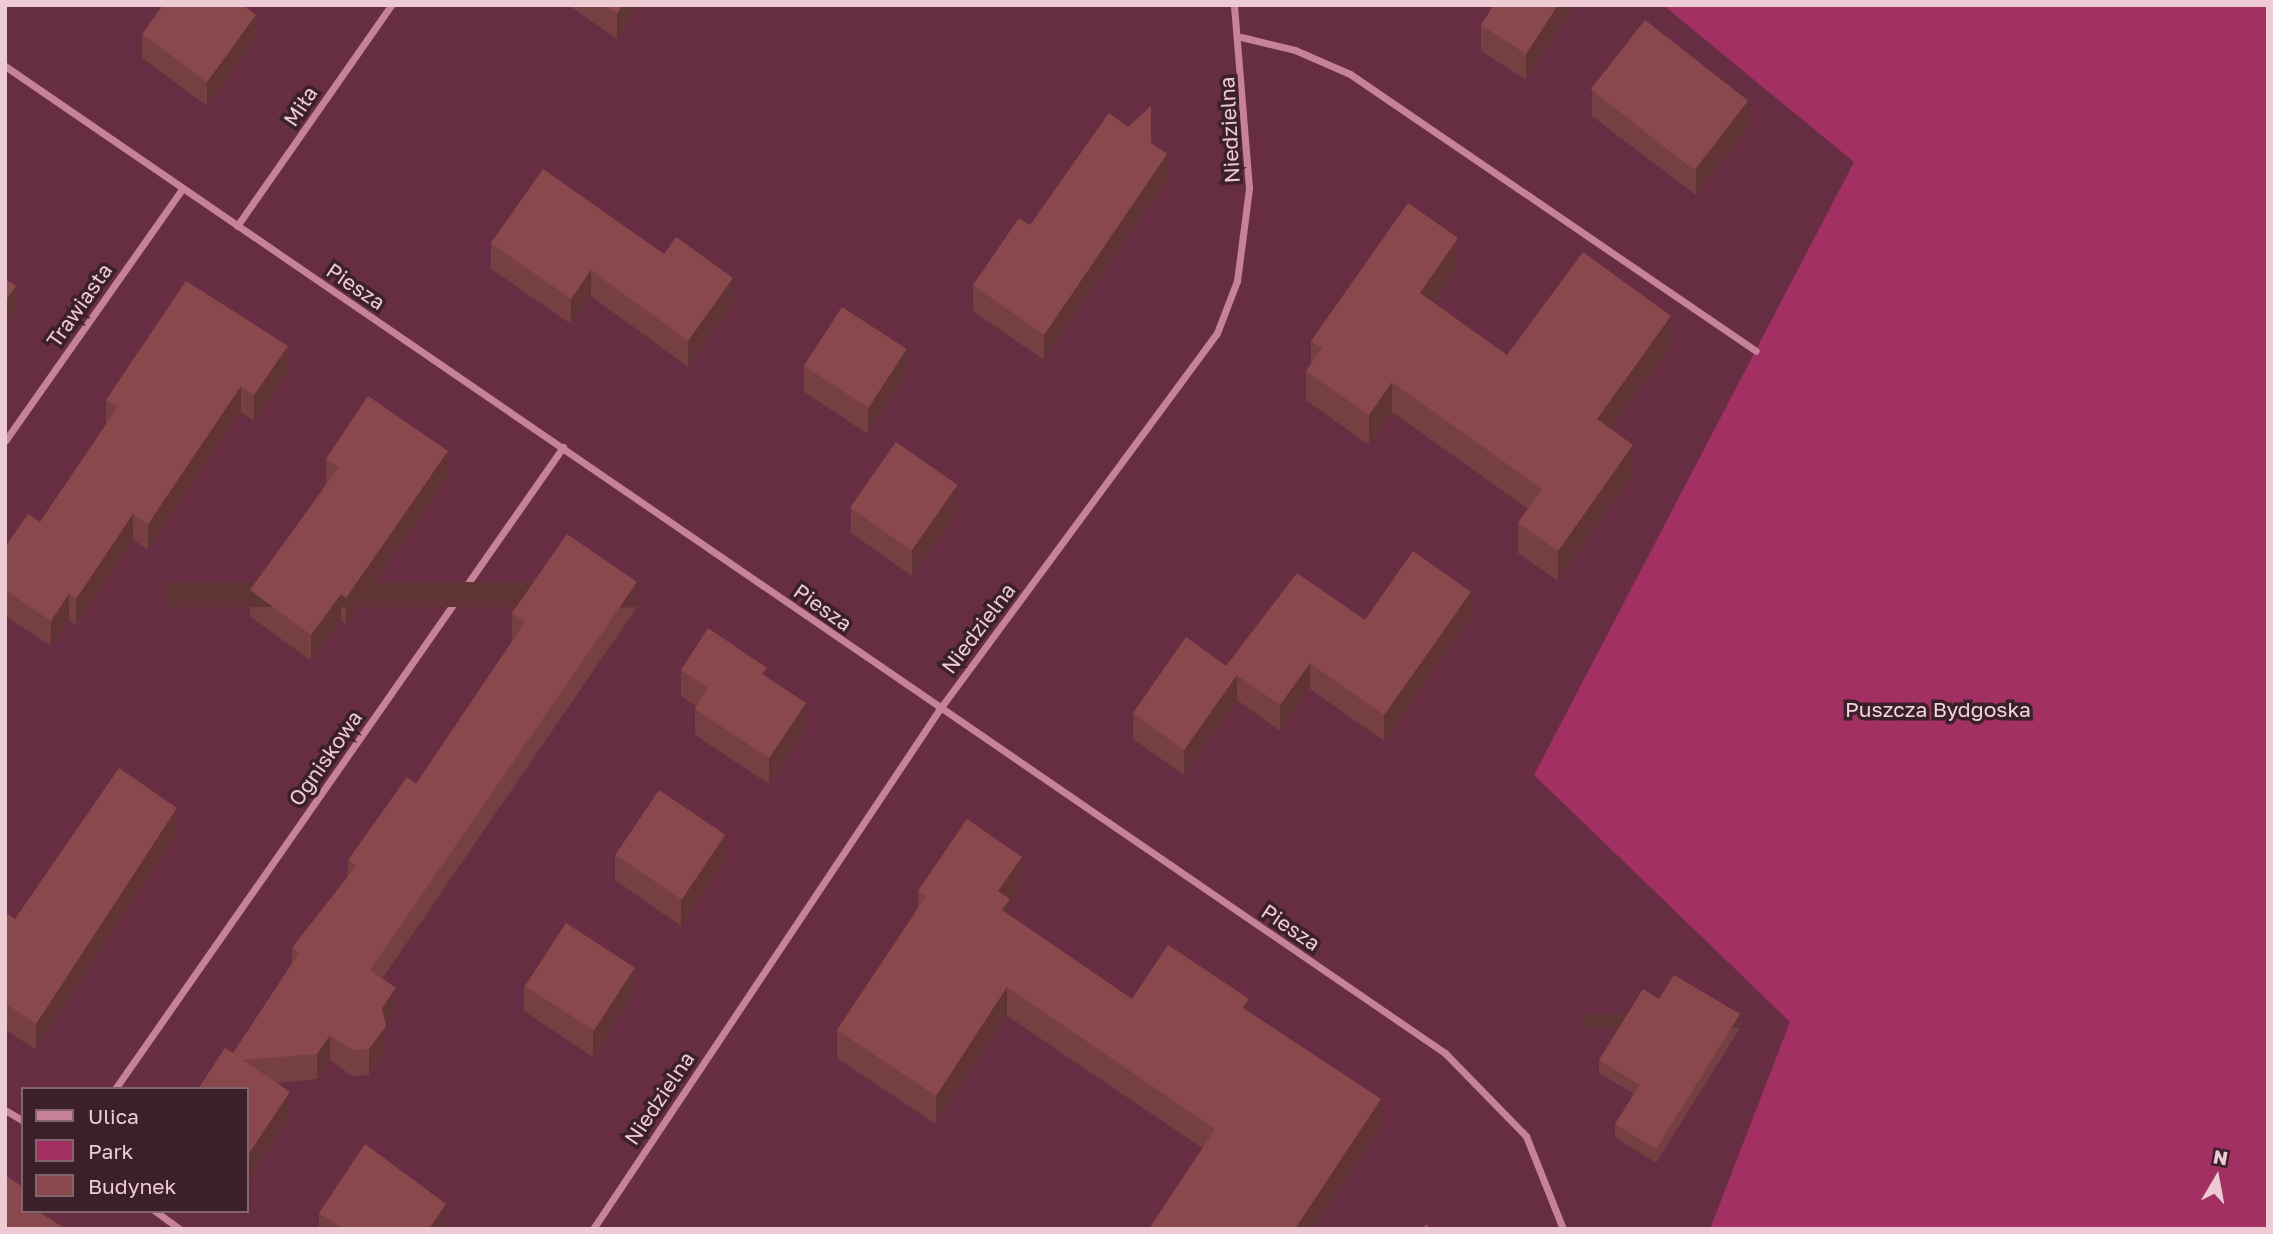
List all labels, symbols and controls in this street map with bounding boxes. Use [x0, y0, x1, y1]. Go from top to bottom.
street label: Niedzielna [1214, 76, 1244, 184]
street label: Miła [278, 81, 322, 131]
street label: Piesza [322, 257, 390, 315]
street label: Trawiasta [41, 258, 117, 352]
street label: Piesza [789, 578, 857, 636]
street label: Niedzielna [936, 578, 1020, 678]
park label: Puszcza Bydgoska [1845, 696, 2031, 722]
street label: Ogniskowa [283, 706, 367, 810]
street label: Piesza [1257, 898, 1325, 956]
street label: Niedzielna [619, 1047, 699, 1149]
legend [21, 1087, 248, 1213]
text: Ulica [88, 1103, 139, 1129]
text: Park [88, 1138, 133, 1164]
north arrow [2182, 1143, 2252, 1213]
text: N [2212, 1144, 2230, 1169]
text: Budynek [88, 1173, 176, 1199]

